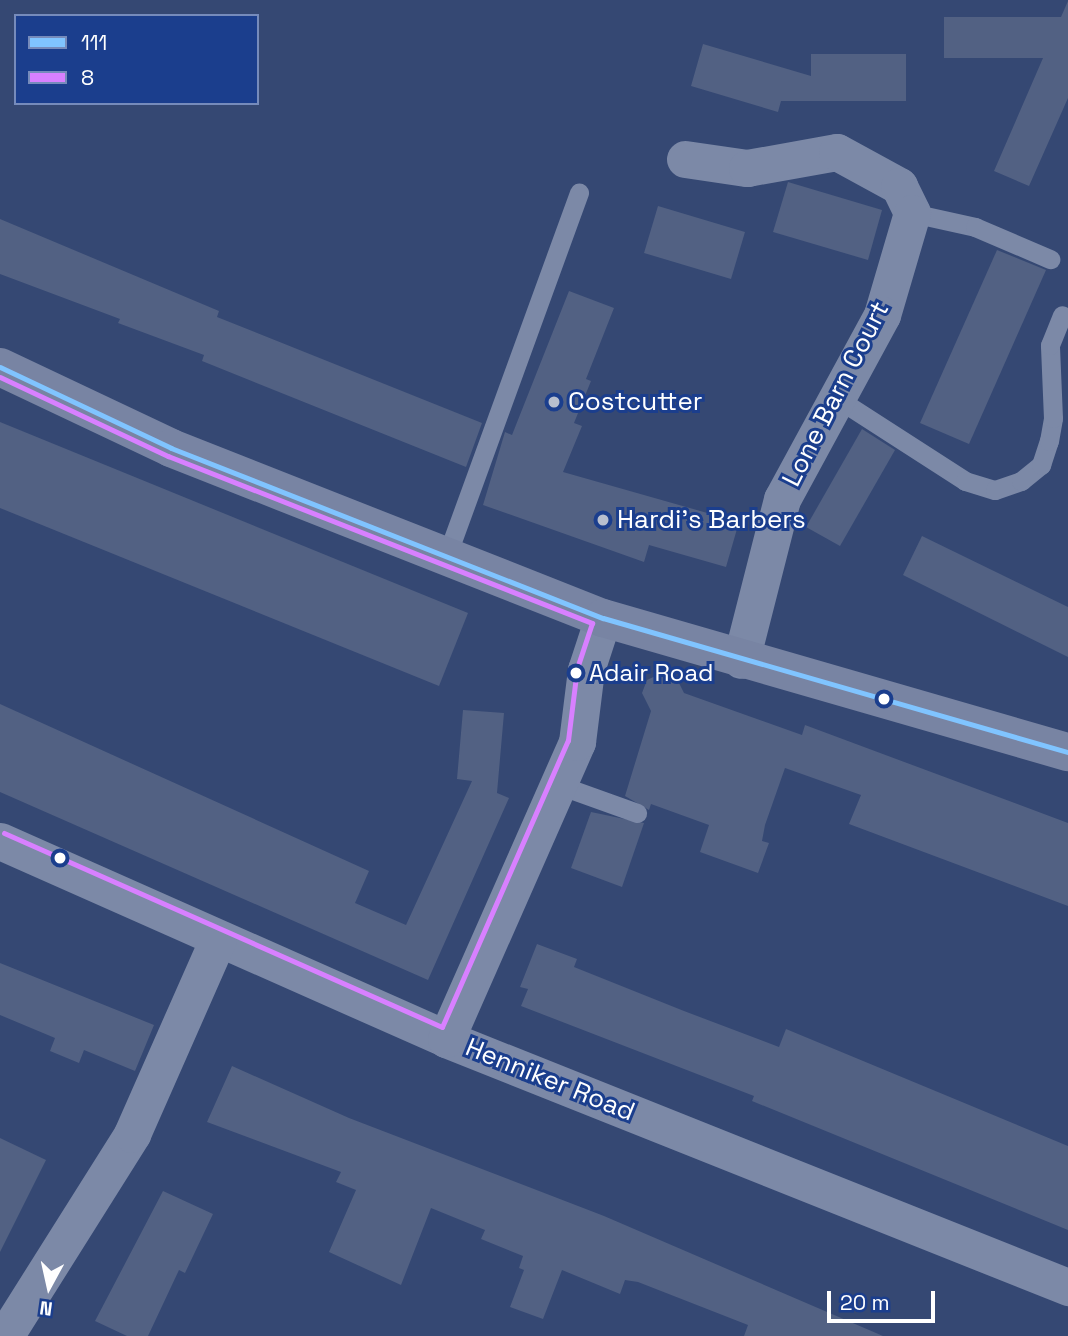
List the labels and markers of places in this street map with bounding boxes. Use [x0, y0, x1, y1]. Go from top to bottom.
place label: Costcutter [568, 386, 703, 418]
marker: Costcutter [546, 394, 562, 410]
place label: Hardi's Barbers [617, 504, 806, 536]
marker: Hardi's Barbers [595, 512, 611, 528]
place label: Adair Road [589, 659, 713, 687]
marker: Adair Road [569, 666, 583, 680]
unlabelled marker [877, 692, 891, 706]
unlabelled marker [53, 851, 67, 865]

